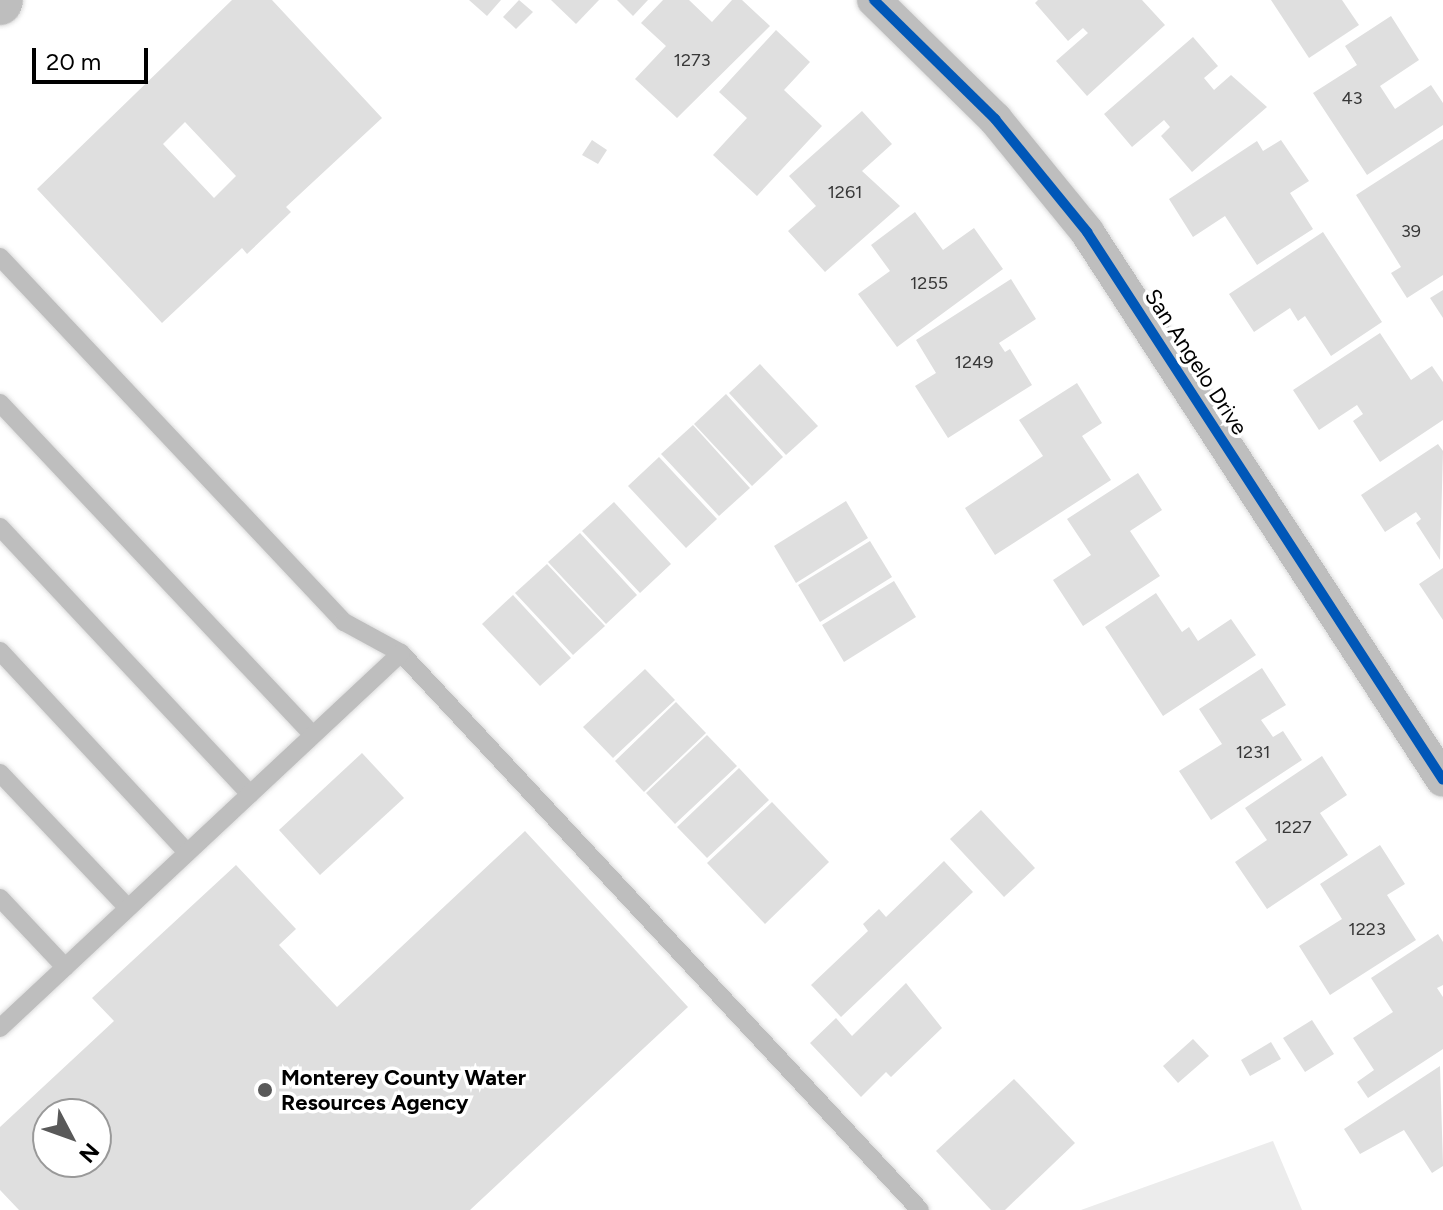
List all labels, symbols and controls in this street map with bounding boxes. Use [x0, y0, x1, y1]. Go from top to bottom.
scale bar [36, 32, 152, 82]
text: 20 m [46, 47, 101, 76]
house number: 1273 [674, 49, 710, 71]
house number: 43 [1342, 87, 1362, 109]
house number: 1261 [827, 181, 863, 203]
house number: 39 [1401, 220, 1421, 242]
house number: 1255 [910, 272, 948, 294]
street label: San Angelo Drive [1139, 284, 1253, 440]
house number: 1249 [955, 351, 993, 373]
house number: 1231 [1236, 741, 1270, 763]
house number: 1227 [1274, 816, 1312, 838]
house number: 1223 [1348, 918, 1386, 940]
place label: Monterey County Water Resources Agency [281, 1064, 526, 1116]
marker: Monterey County Water Resources Agency [256, 1081, 274, 1099]
north arrow [32, 1098, 112, 1178]
text: N [73, 1137, 105, 1168]

